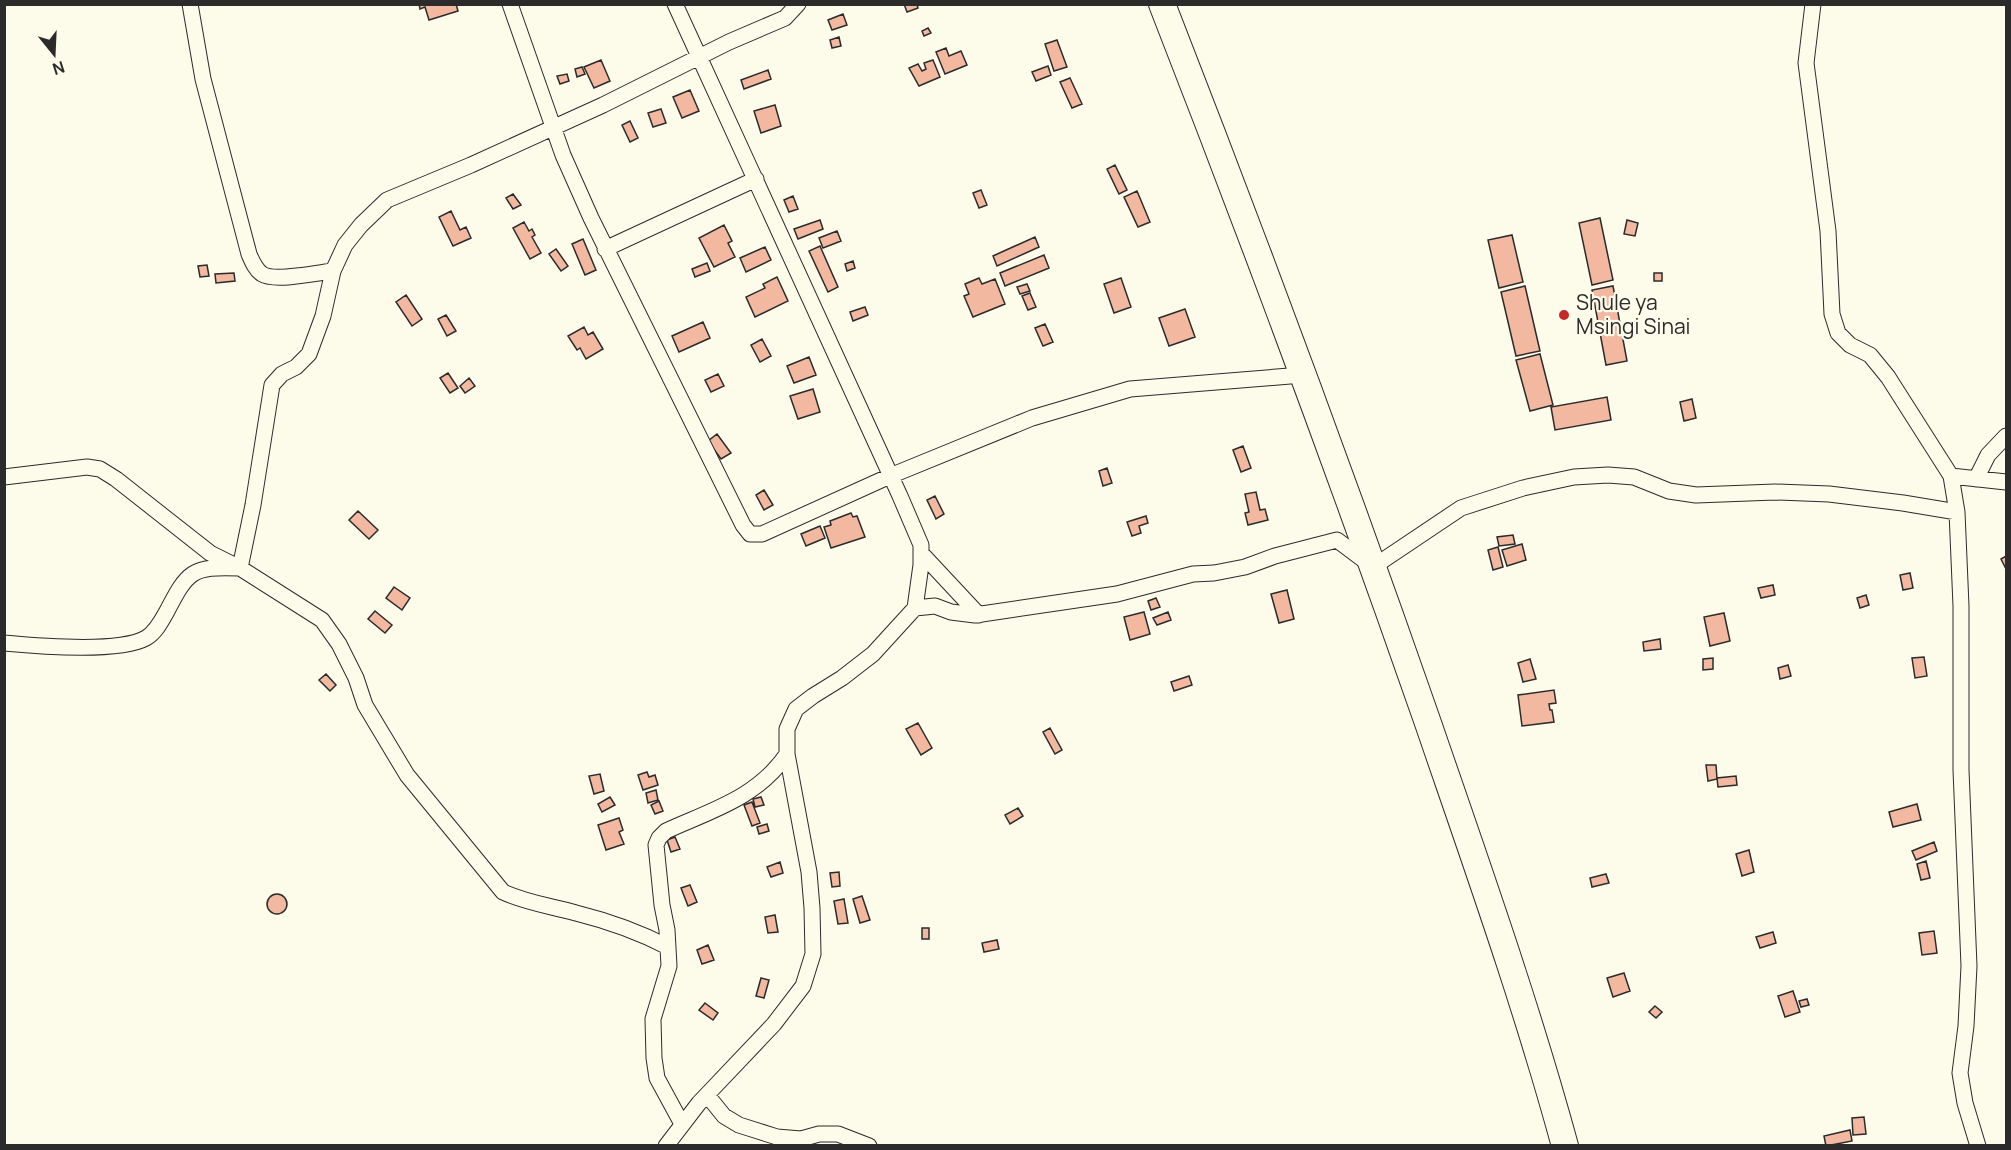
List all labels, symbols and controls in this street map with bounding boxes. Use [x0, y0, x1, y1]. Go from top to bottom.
north arrow [24, 24, 84, 84]
text: N [50, 56, 68, 81]
place label: Shule ya Msingi Sinai [1576, 288, 1690, 340]
marker: Shule ya Msingi Sinai [1557, 308, 1571, 322]

